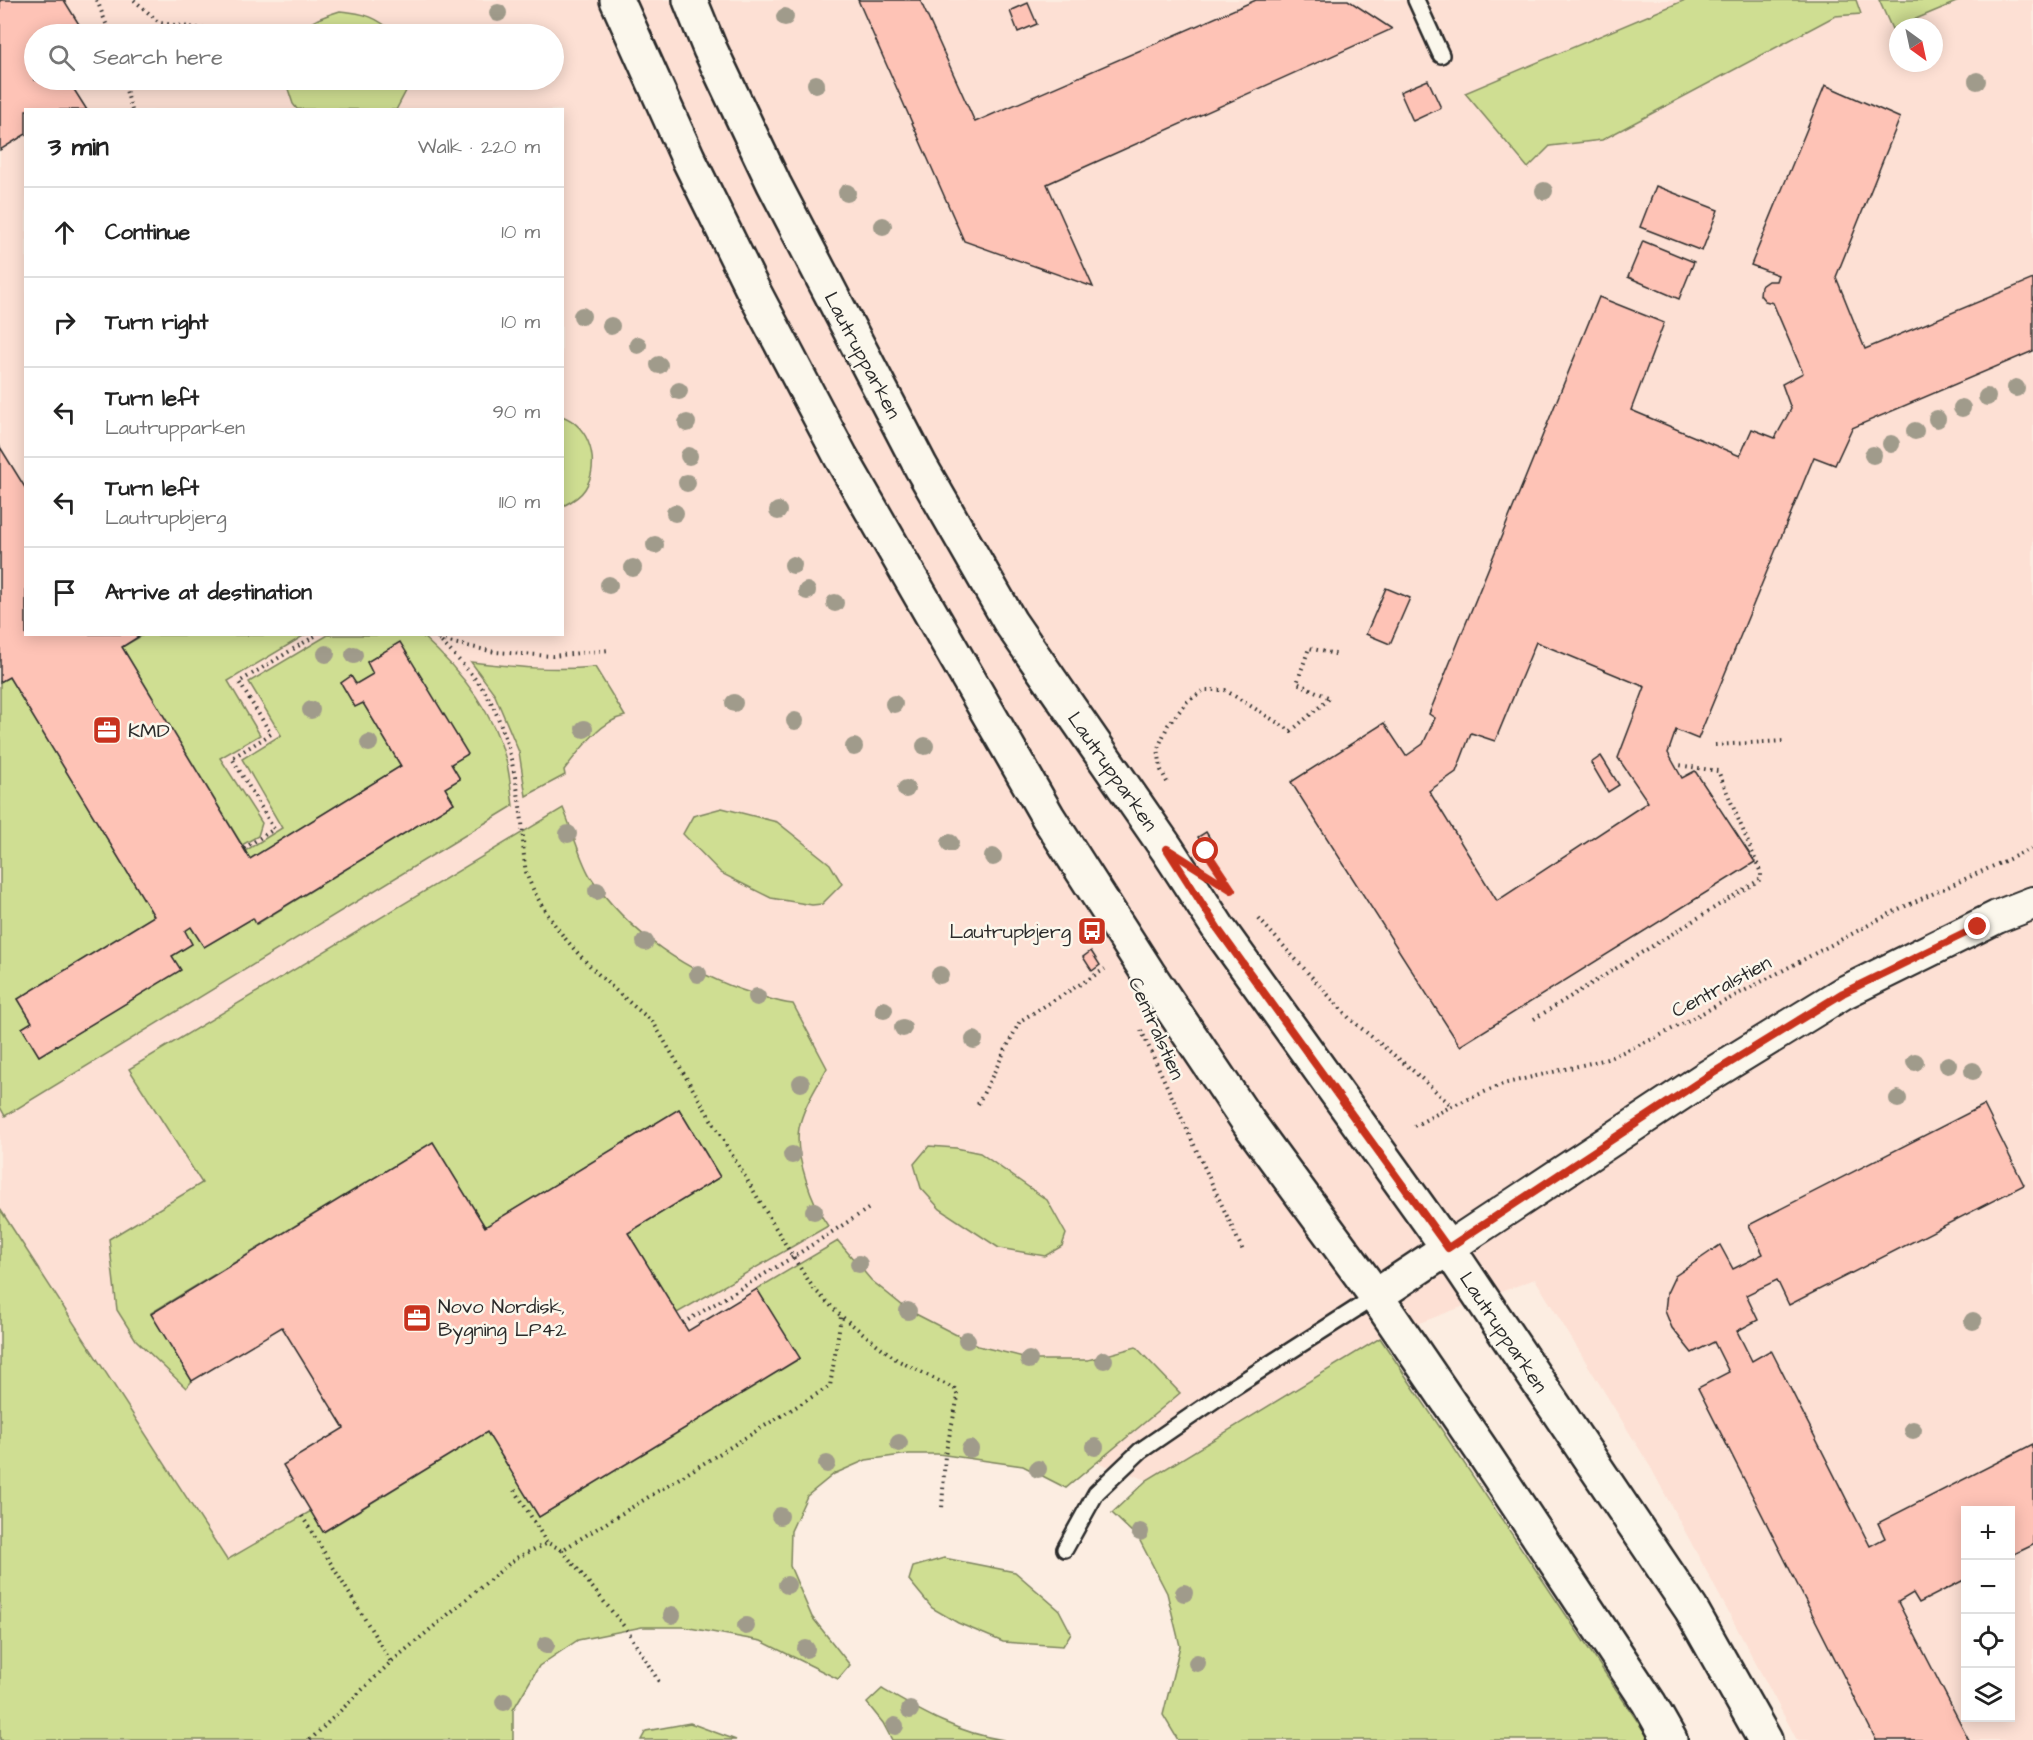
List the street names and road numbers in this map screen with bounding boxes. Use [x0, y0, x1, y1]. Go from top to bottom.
street label: Lautrupparken [817, 287, 907, 424]
street label: Lautrupparken [1061, 706, 1164, 837]
street label: Centralstien [1667, 949, 1776, 1025]
street label: Centralstien [1121, 973, 1191, 1084]
street label: Lautrupparken [1452, 1267, 1554, 1398]

